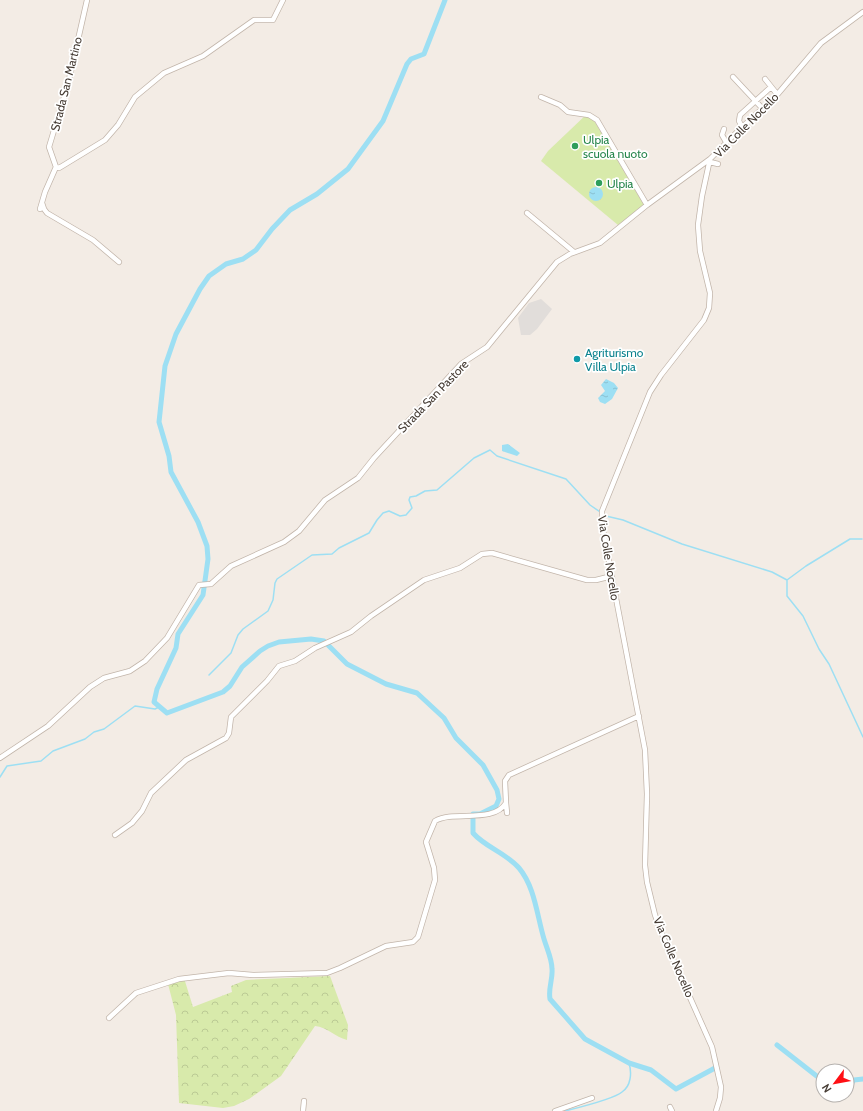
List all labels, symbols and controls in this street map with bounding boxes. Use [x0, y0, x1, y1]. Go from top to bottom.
street label: Strada San Martino [47, 35, 85, 133]
street label: Via Colle Nocello [710, 89, 782, 161]
place label: Ulpia scuola nuoto [583, 132, 648, 161]
marker: Ulpia scuola nuoto [570, 141, 580, 151]
place label: Ulpia [607, 176, 634, 191]
marker: Ulpia [594, 178, 604, 188]
place label: Agriturismo Villa Ulpia [585, 345, 644, 374]
marker: Agriturismo Villa Ulpia [572, 354, 582, 364]
street label: Strada San Pastore [394, 356, 472, 436]
street label: Via Colle Nocello [595, 514, 623, 602]
street label: Via Colle Nocello [650, 915, 698, 1000]
north arrow [815, 1063, 855, 1103]
text: N [819, 1081, 835, 1095]

